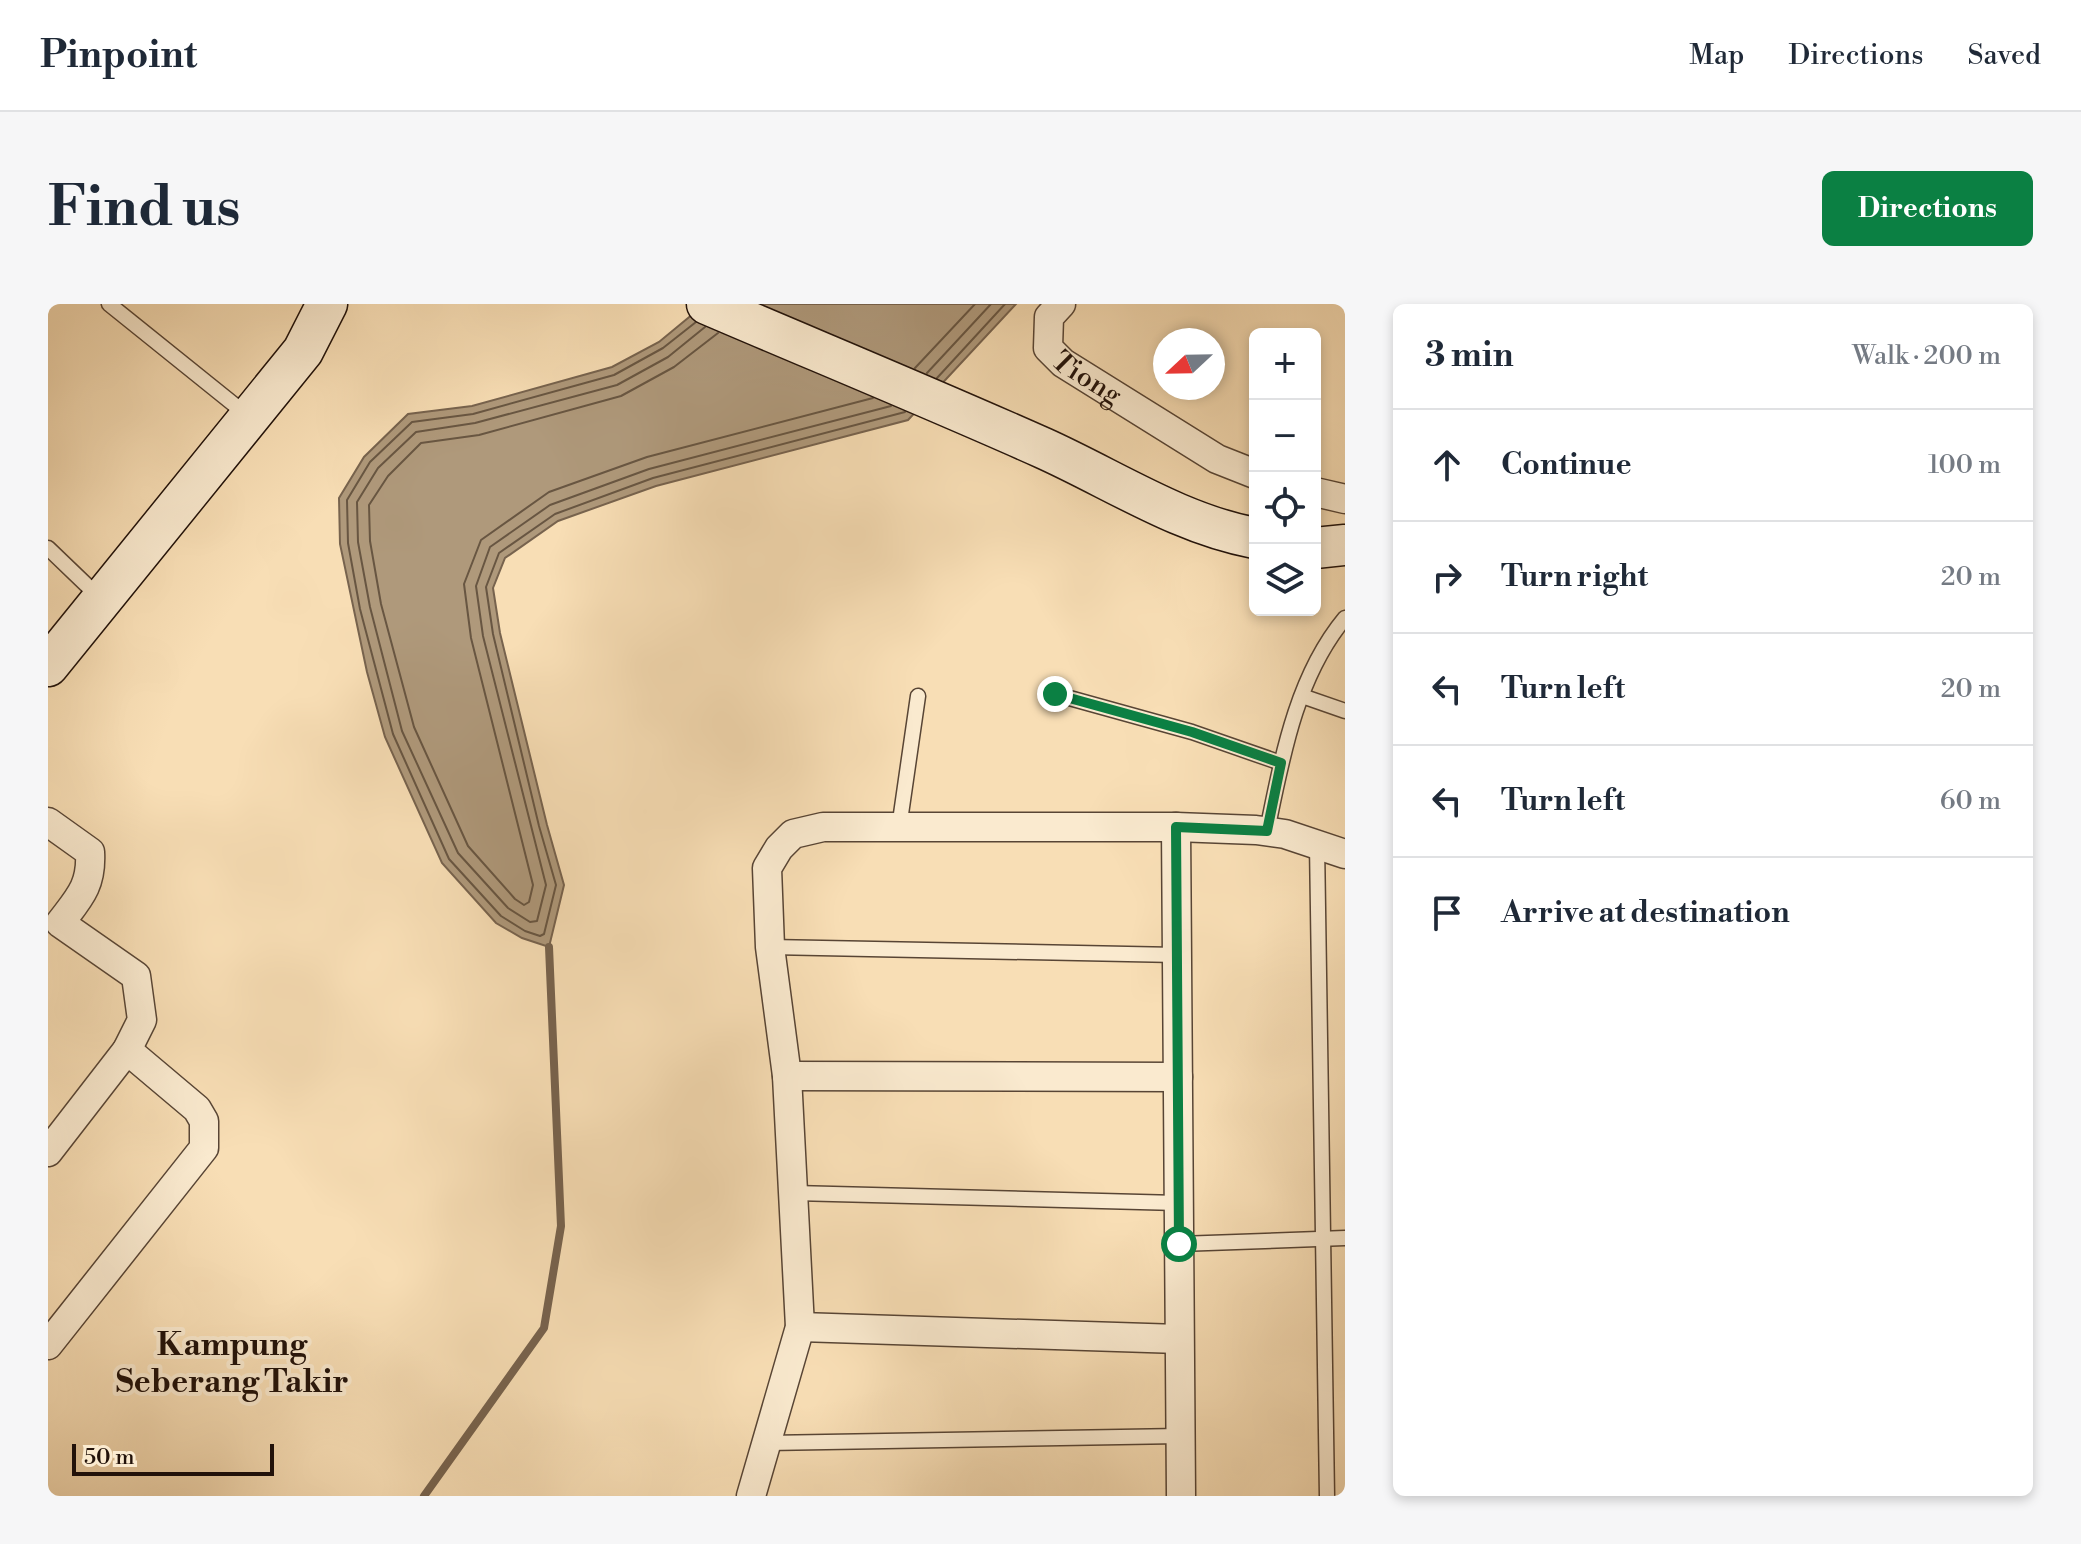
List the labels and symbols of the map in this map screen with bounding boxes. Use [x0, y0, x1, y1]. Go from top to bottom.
north arrow [1153, 328, 1225, 400]
street label: Tiong [1044, 344, 1129, 413]
route end [1037, 676, 1073, 712]
route start [1161, 1226, 1197, 1262]
district label: Kampung Seberang Takir [115, 1325, 349, 1402]
scale bar [72, 1440, 274, 1476]

